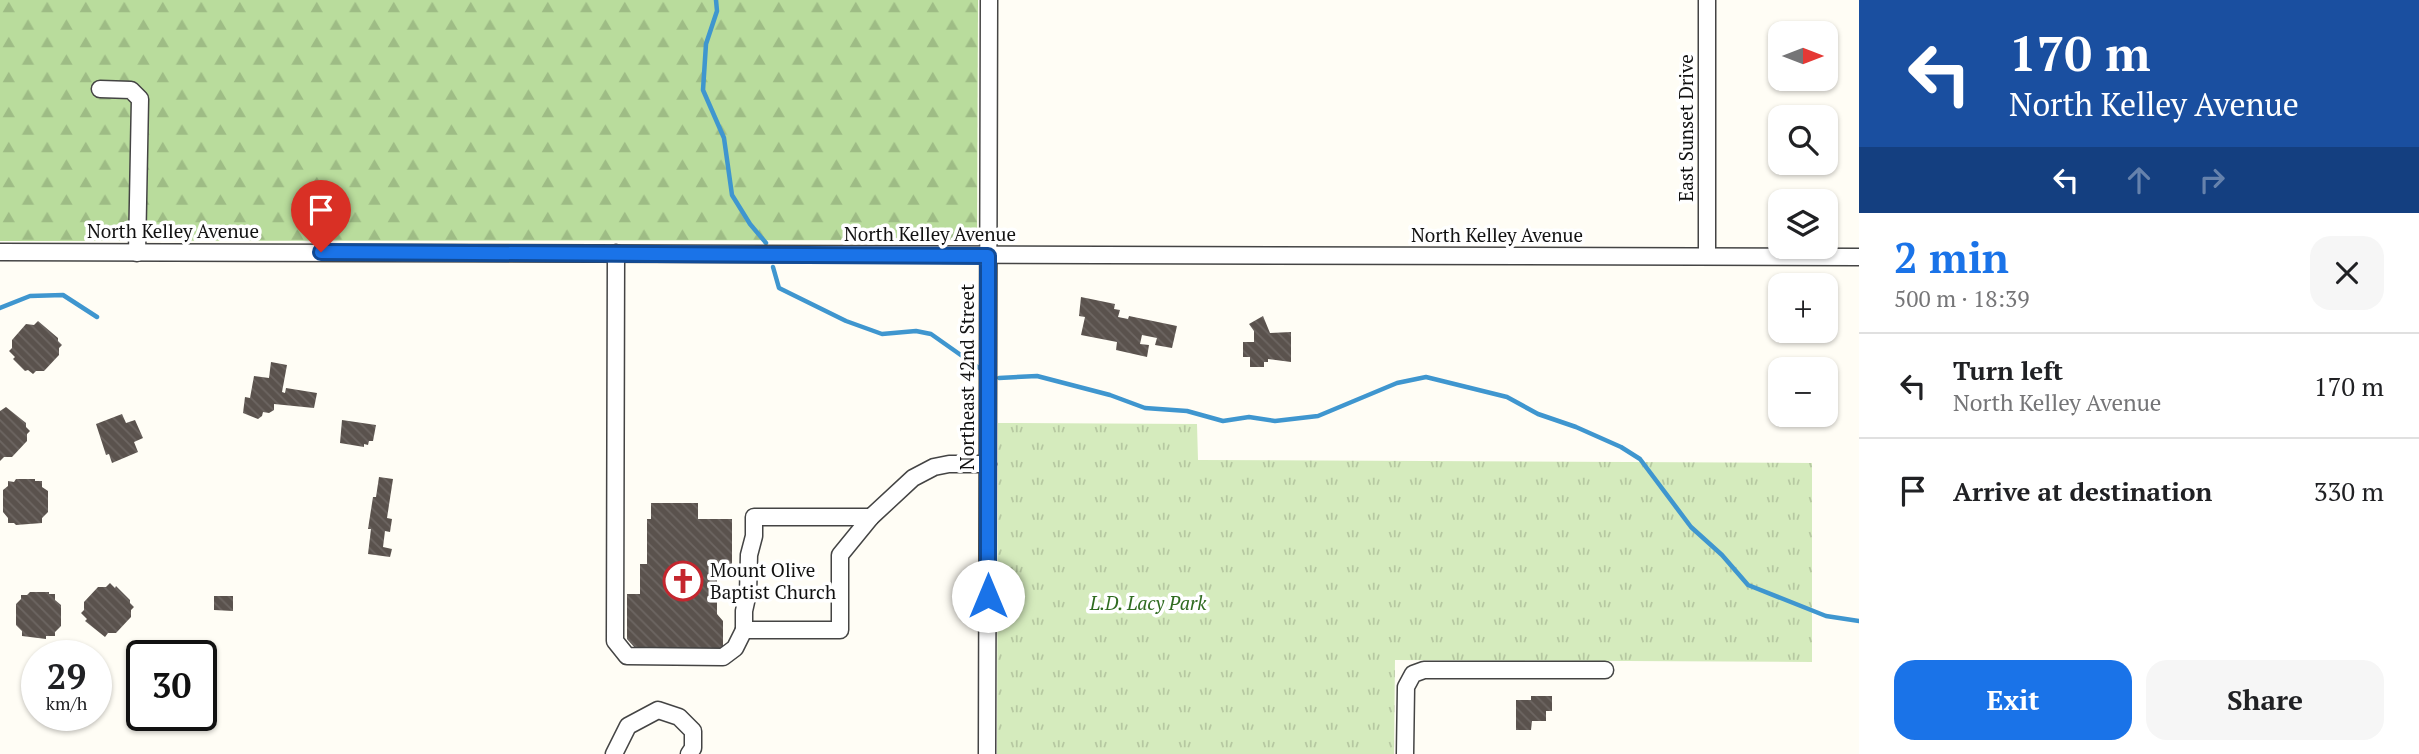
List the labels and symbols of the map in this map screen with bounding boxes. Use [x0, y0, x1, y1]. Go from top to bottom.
north arrow [1768, 21, 1838, 91]
street label: East Sunset Drive [1673, 54, 1698, 202]
pin [291, 180, 351, 252]
street label: North Kelley Avenue [87, 218, 259, 243]
street label: North Kelley Avenue [844, 221, 1016, 246]
street label: North Kelley Avenue [1411, 222, 1583, 247]
street label: Northeast 42nd Street [954, 284, 979, 470]
place label: Mount Olive Baptist Church [710, 557, 836, 604]
position arrow [951, 559, 1025, 633]
church icon: Mount Olive Baptist Church [662, 560, 704, 602]
park label: L.D. Lacy Park [1089, 590, 1207, 615]
speed limit sign: 30 [126, 640, 217, 731]

